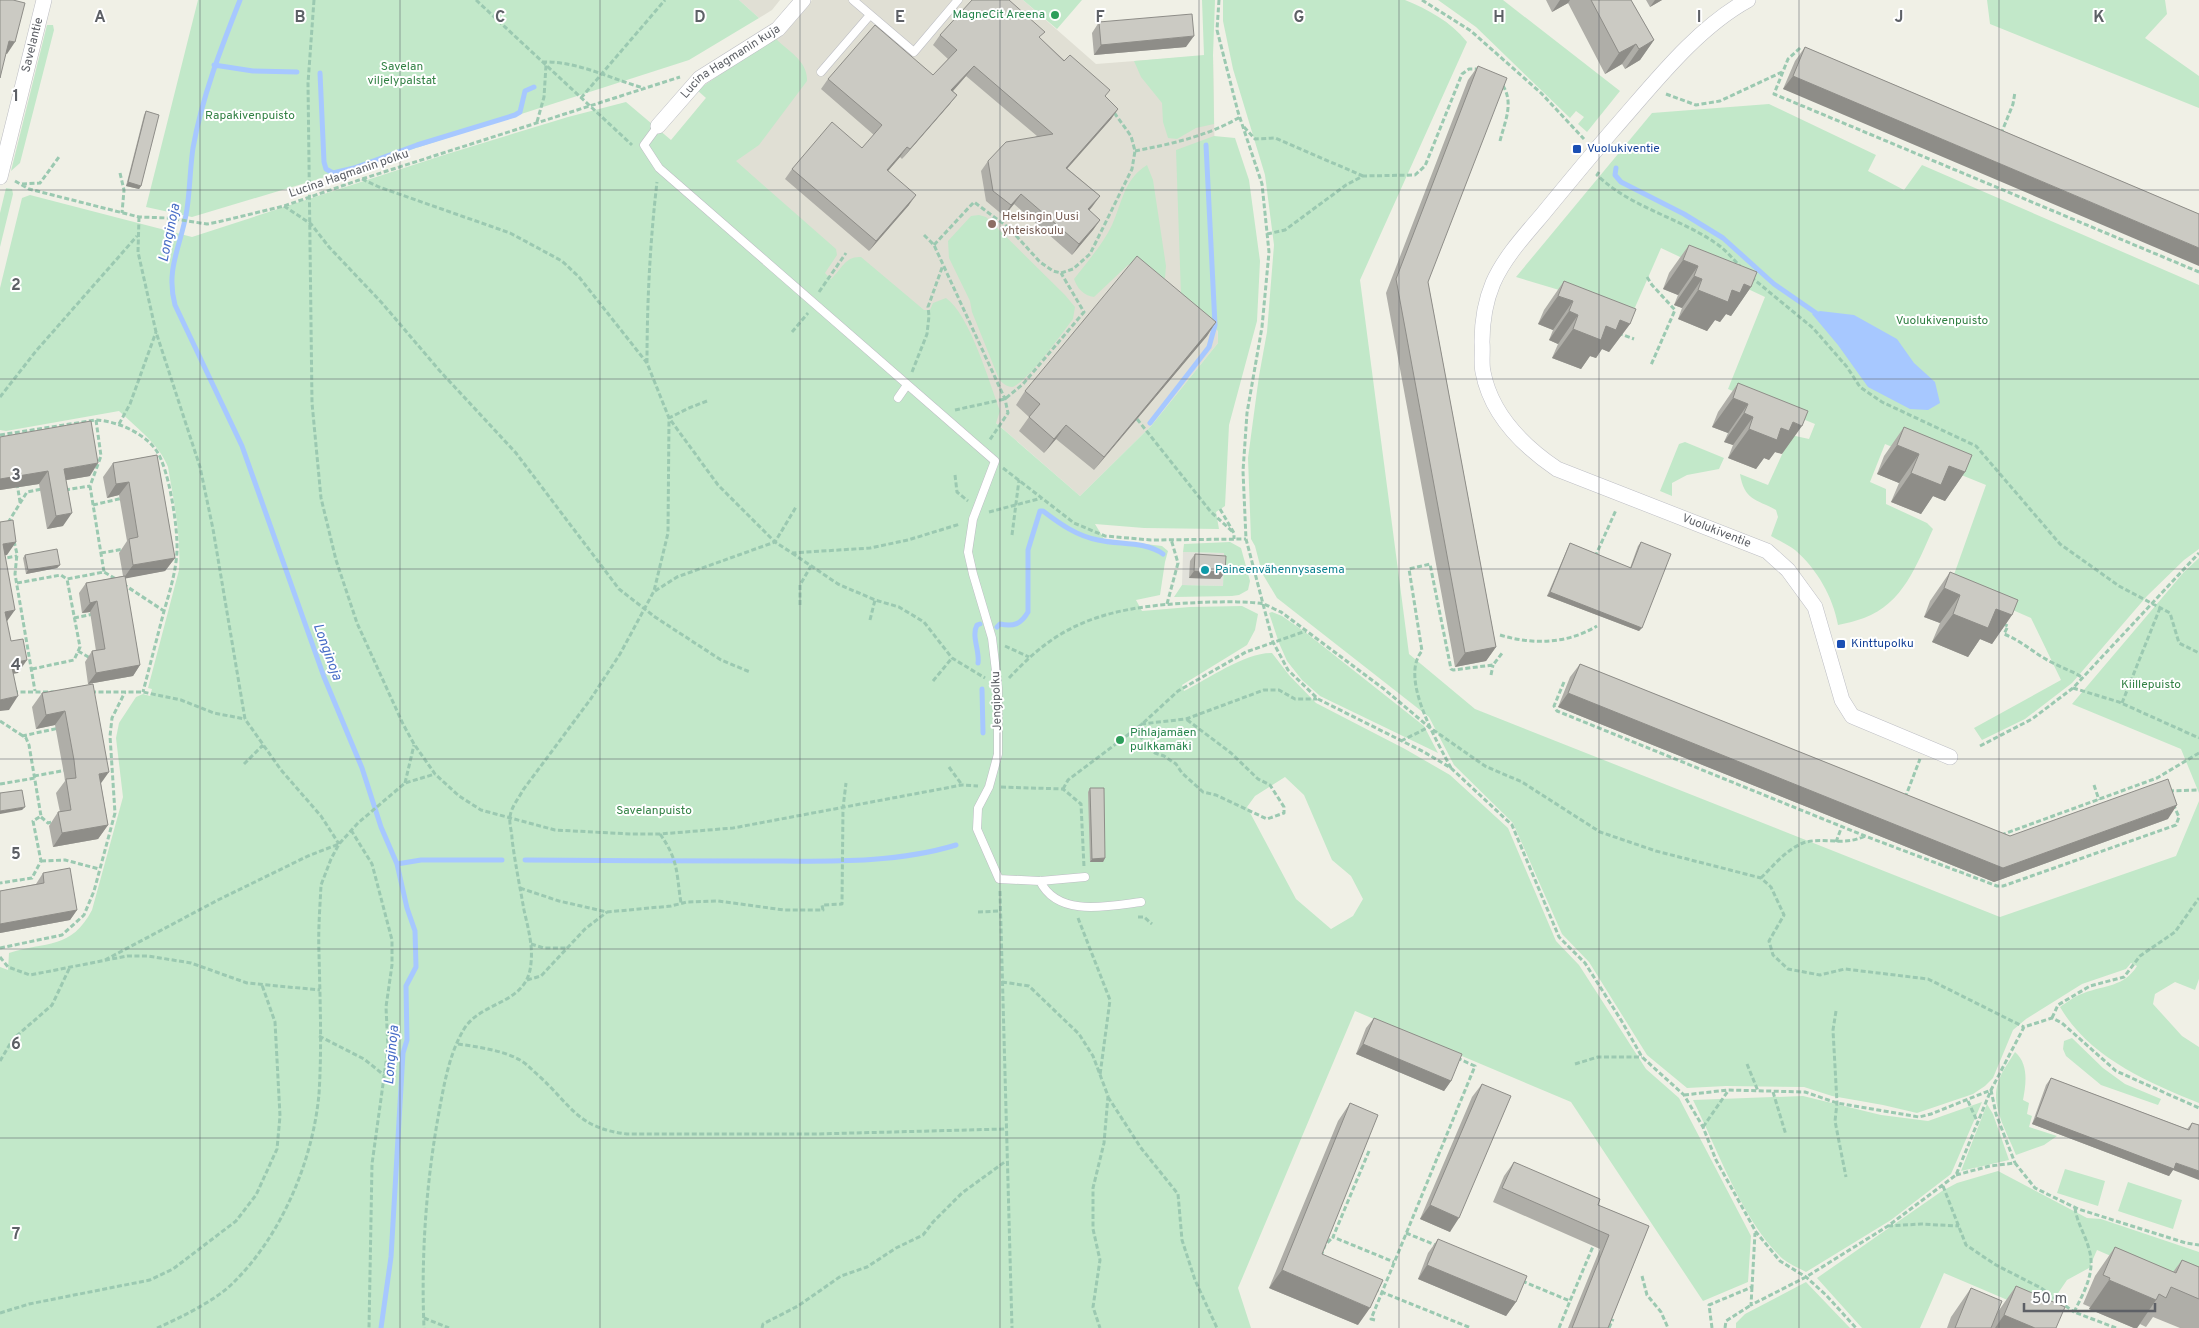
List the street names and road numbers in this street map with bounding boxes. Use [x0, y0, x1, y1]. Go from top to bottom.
street label: Savelantie [18, 16, 47, 74]
street label: Lucina Hagmanin kuja [677, 21, 784, 102]
street label: Lucina Hagmanin polku [287, 146, 411, 202]
street label: Vuolukiventie [1680, 511, 1753, 552]
street label: Jengipolku [988, 671, 1006, 731]

